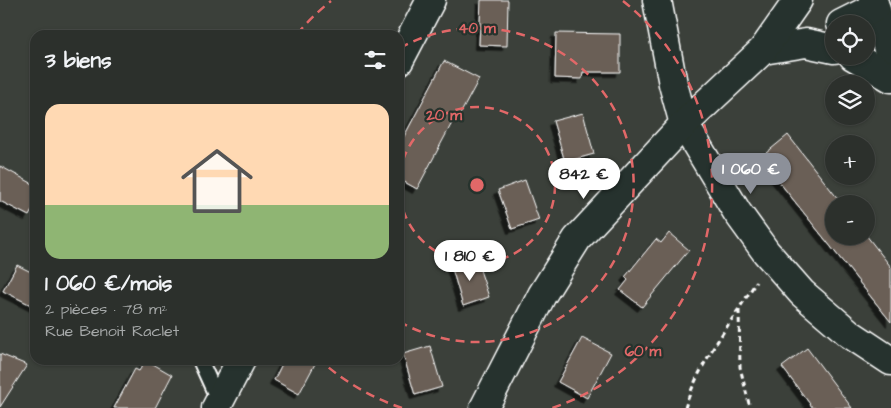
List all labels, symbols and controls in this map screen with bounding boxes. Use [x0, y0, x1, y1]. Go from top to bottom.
map controls [825, 15, 875, 245]
button: locate [825, 15, 875, 65]
text: 40 m [458, 18, 496, 39]
text: 3 biens [45, 46, 111, 75]
icon: filters [361, 46, 389, 74]
button: layers [825, 75, 875, 125]
text: 20 m [425, 105, 462, 126]
button: + [825, 135, 875, 185]
icon: home [172, 136, 262, 226]
pin: 1 060 € [705, 152, 797, 195]
pin: 842 € [549, 158, 619, 200]
text: 1 060 € [722, 158, 780, 180]
text: 842 € [559, 163, 609, 185]
centre of rings [468, 176, 486, 194]
button: − [825, 195, 875, 245]
pin: 1 810 € [424, 240, 516, 282]
text: 1 810 € [445, 245, 495, 267]
text: 1 060 €/mois [45, 269, 172, 298]
text: 2 pièces · 78 m² [45, 298, 168, 320]
text: Rue Benoit Raclet [45, 320, 179, 342]
text: 60 m [625, 341, 662, 362]

